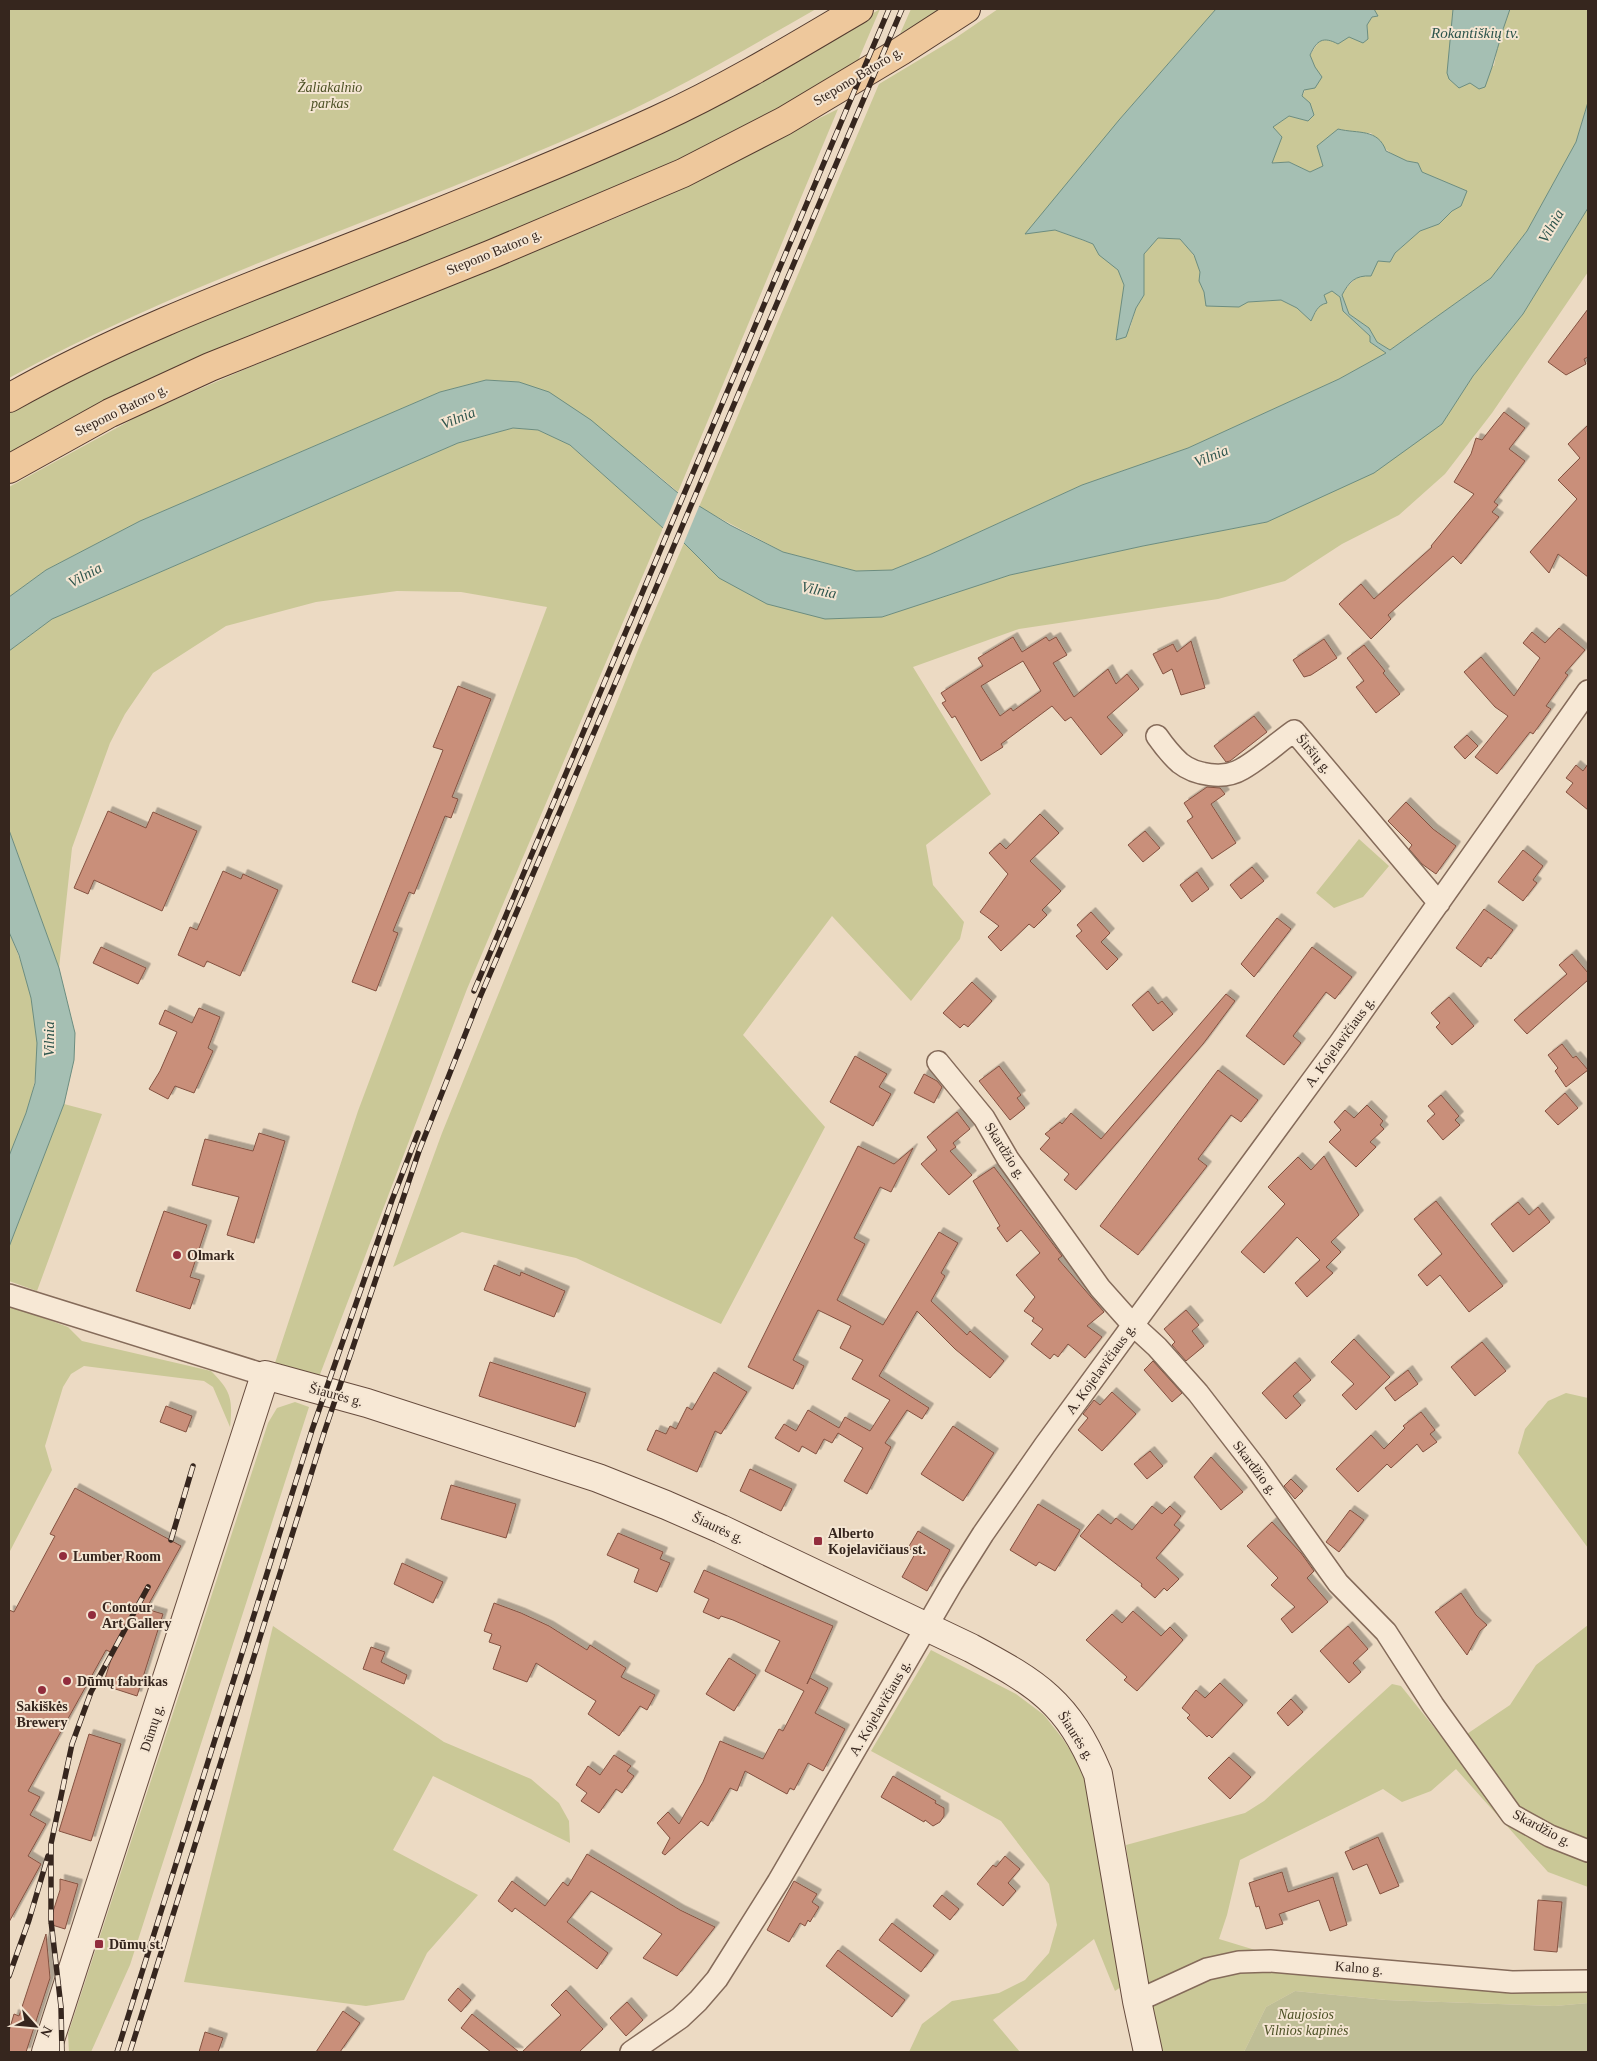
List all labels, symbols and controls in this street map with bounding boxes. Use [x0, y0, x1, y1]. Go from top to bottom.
water label: Rokantiškių tv. [1430, 25, 1519, 41]
street label: Stepono Batoro g. [811, 43, 905, 109]
park label: Žaliakalnio parkas [298, 79, 362, 111]
water label: Vilnia [1535, 207, 1567, 245]
street label: Stepono Batoro g. [444, 226, 544, 278]
street label: Stepono Batoro g. [72, 381, 170, 439]
water label: Vilnia [439, 404, 477, 432]
water label: Vilnia [1192, 442, 1230, 470]
water label: Vilnia [66, 559, 104, 591]
water label: Vilnia [800, 578, 838, 602]
street label: Širšių g. [1293, 731, 1336, 777]
street label: A. Kojelavičiaus g. [1302, 994, 1378, 1090]
water label: Vilnia [41, 1021, 57, 1057]
street label: Skardžio g. [982, 1120, 1028, 1182]
place label: Olmark [187, 1248, 235, 1263]
marker: Olmark [171, 1249, 183, 1261]
street label: A. Kojelavičiaus g. [1063, 1321, 1139, 1417]
street label: Šiaurės g. [307, 1380, 365, 1409]
street label: Skardžio g. [1230, 1438, 1280, 1498]
street label: Šiaurės g. [690, 1509, 747, 1546]
place label: Alberto Kojelavičiaus st. [828, 1526, 926, 1557]
marker: Alberto Kojelavičiaus st. [812, 1535, 824, 1547]
place label: Lumber Room [73, 1549, 161, 1564]
marker: Lumber Room [57, 1550, 69, 1562]
place label: Contour Art Gallery [102, 1600, 172, 1631]
marker: Contour Art Gallery [86, 1609, 98, 1621]
street label: A. Kojelavičiaus g. [846, 1657, 914, 1759]
place label: Dūmų fabrikas [77, 1674, 168, 1689]
marker: Dūmų fabrikas [61, 1675, 73, 1687]
marker: Sakiškės Brewery [36, 1684, 48, 1696]
place label: Sakiškės Brewery [16, 1699, 68, 1730]
street label: Dūmų g. [137, 1702, 167, 1754]
street label: Šiaurės g. [1055, 1708, 1098, 1763]
street label: Skardžio g. [1510, 1806, 1574, 1850]
place label: Dūmų st. [109, 1937, 163, 1952]
marker: Dūmų st. [93, 1938, 105, 1950]
street label: Kalno g. [1334, 1958, 1384, 1978]
north arrow [10, 2001, 60, 2051]
park label: Naujosios Vilnios kapinės [1264, 2007, 1349, 2038]
text: N [37, 2024, 55, 2040]

